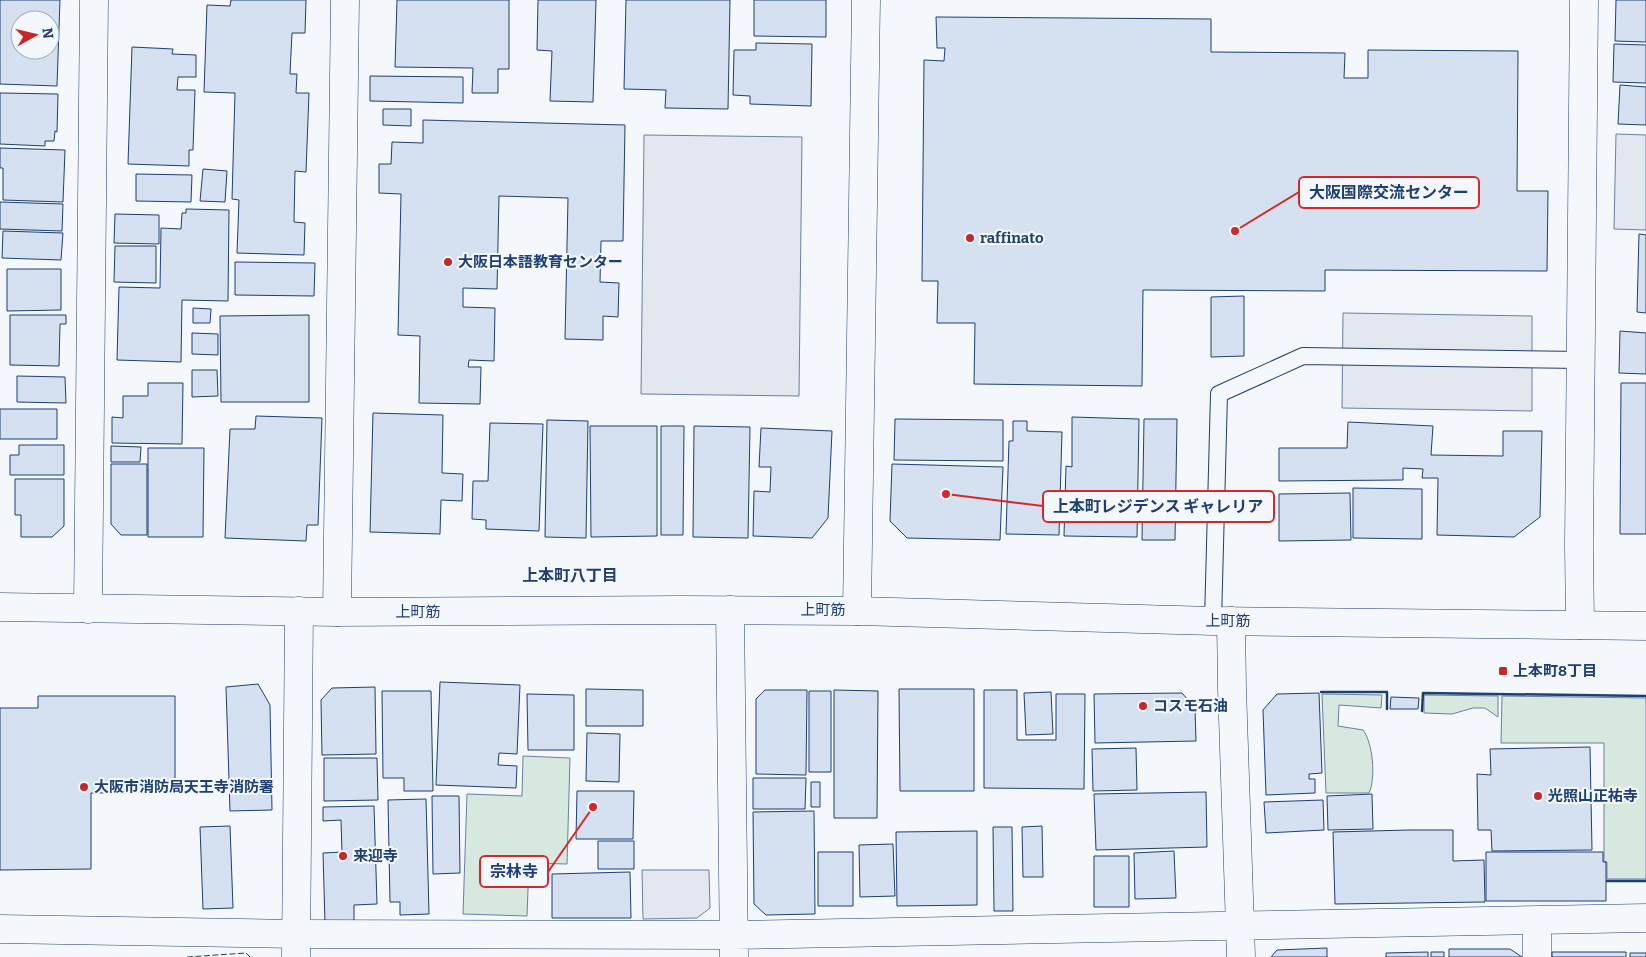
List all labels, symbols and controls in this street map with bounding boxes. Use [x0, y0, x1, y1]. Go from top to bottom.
north arrow [10, 10, 60, 60]
text: N [38, 27, 57, 40]
callout: 大阪国際交流センター [1299, 177, 1479, 208]
text: 大阪国際交流センター [1309, 183, 1469, 202]
place label: raffinato [980, 229, 1044, 247]
marker: raffinato [964, 232, 976, 244]
place label: 大阪日本語教育センター [458, 253, 623, 271]
marker: 大阪日本語教育センター [442, 256, 454, 268]
callout: 上本町レジデンス ギャレリア [1043, 491, 1274, 522]
text: 上本町レジデンス ギャレリア [1053, 497, 1263, 516]
district label: 上本町八丁目 [522, 566, 618, 585]
street label: 上町筋 [800, 601, 846, 619]
street label: 上町筋 [395, 603, 441, 621]
street label: 上町筋 [1205, 612, 1251, 630]
place label: 上本町8丁目 [1513, 662, 1597, 680]
marker: 上本町8丁目 [1497, 665, 1509, 677]
place label: コスモ石油 [1153, 697, 1228, 715]
marker: コスモ石油 [1137, 700, 1149, 712]
place label: 大阪市消防局天王寺消防署 [94, 778, 274, 796]
marker: 大阪市消防局天王寺消防署 [78, 781, 90, 793]
place label: 光照山正祐寺 [1548, 787, 1638, 805]
marker: 光照山正祐寺 [1532, 790, 1544, 802]
place label: 来迎寺 [353, 847, 398, 865]
marker: 来迎寺 [337, 850, 349, 862]
callout: 宗林寺 [480, 856, 548, 887]
text: 宗林寺 [490, 862, 538, 881]

